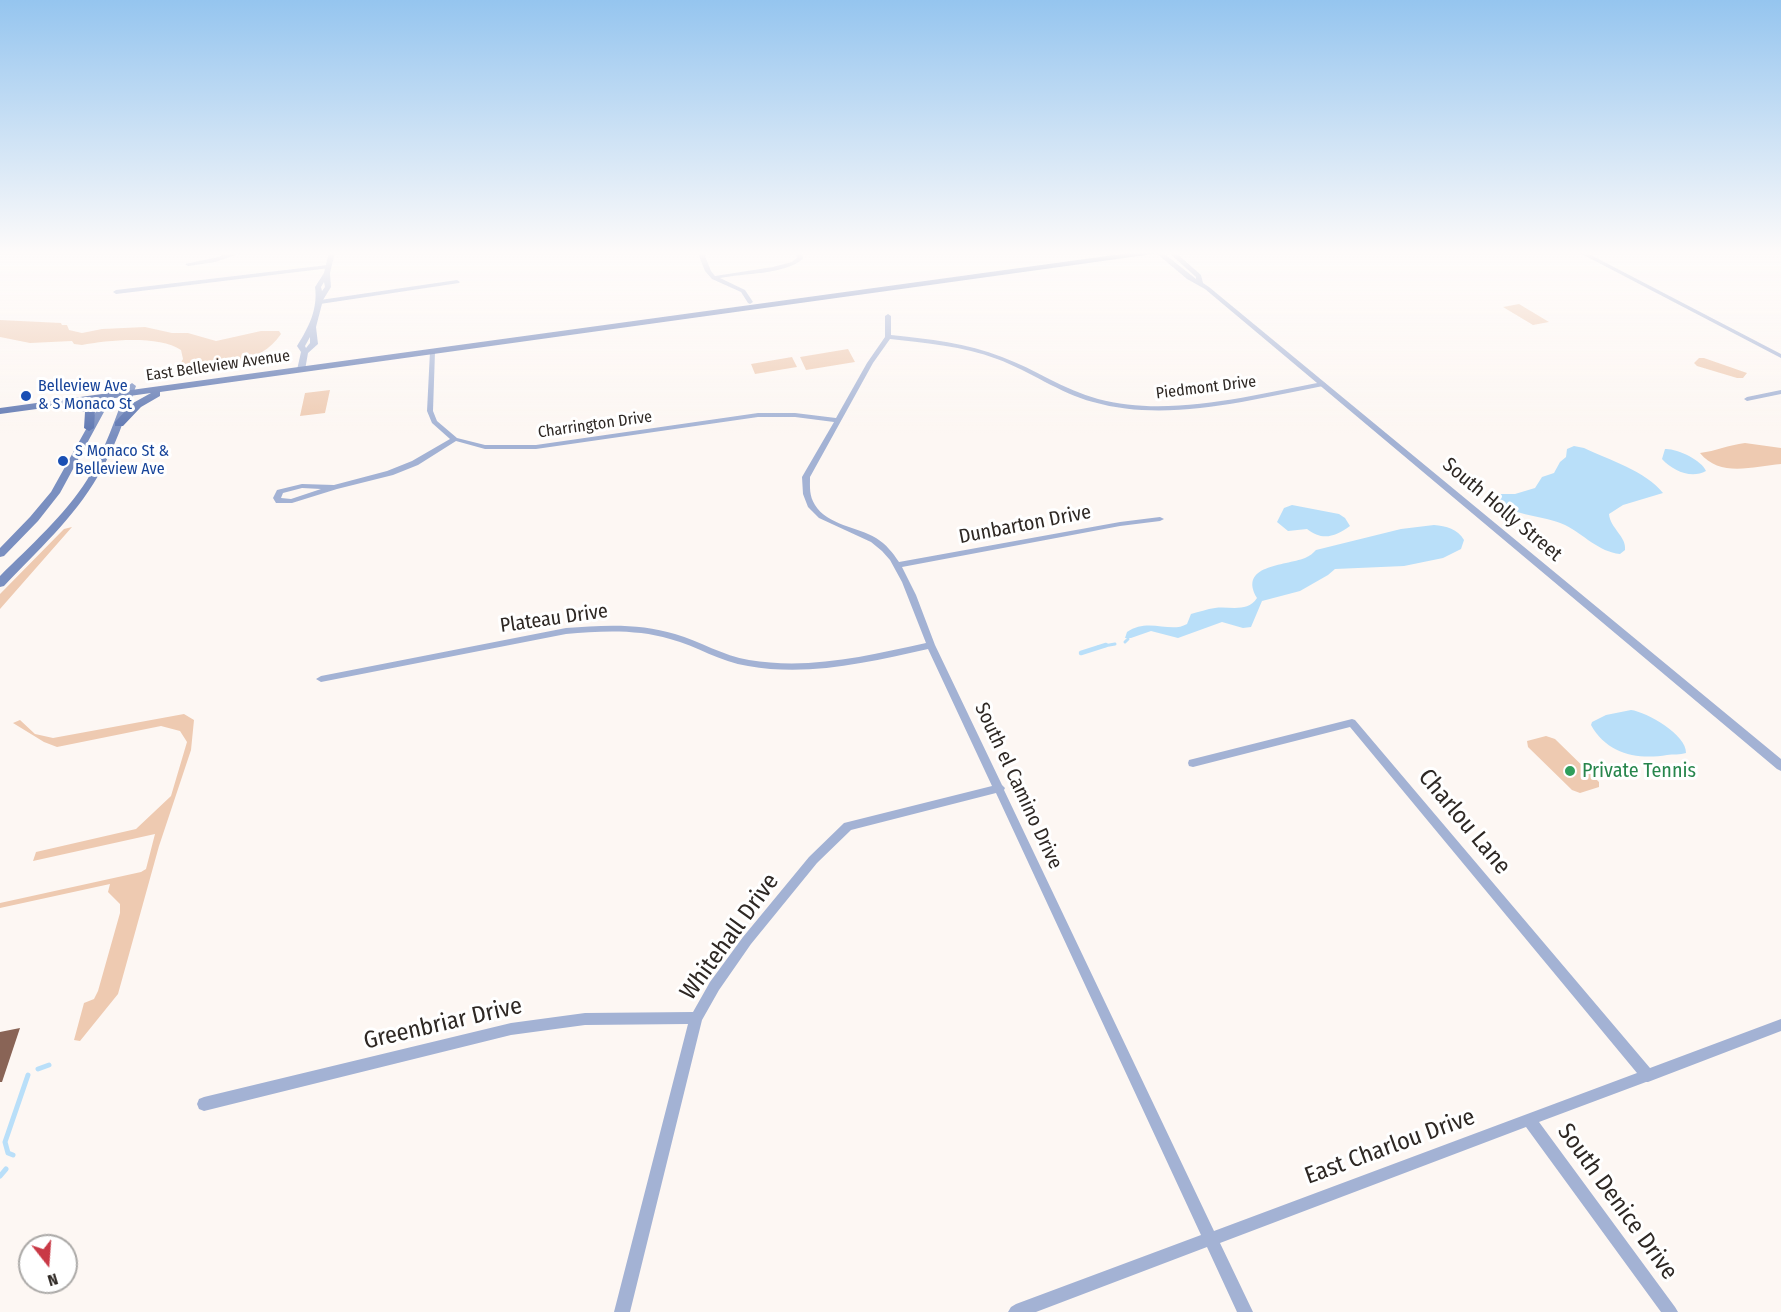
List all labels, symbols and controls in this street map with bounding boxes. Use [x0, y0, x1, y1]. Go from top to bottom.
street label: East Belleview Avenue [145, 346, 291, 386]
street label: Piedmont Drive [1155, 372, 1257, 404]
place label: Belleview Ave & S Monaco St [38, 377, 132, 415]
marker: Belleview Ave & S Monaco St [19, 389, 33, 403]
street label: Charrington Drive [537, 408, 653, 442]
place label: S Monaco St & Belleview Ave [75, 442, 169, 480]
street label: South Holly Street [1437, 453, 1567, 567]
marker: S Monaco St & Belleview Ave [56, 454, 70, 468]
street label: Dunbarton Drive [957, 500, 1093, 550]
street label: Plateau Drive [499, 600, 609, 638]
street label: South el Camino Drive [969, 699, 1067, 873]
place label: Private Tennis [1582, 759, 1696, 783]
street label: Charlou Lane [1412, 764, 1516, 880]
marker: Private Tennis [1563, 764, 1577, 778]
street label: Whitehall Drive [674, 868, 786, 1006]
street label: Greenbriar Drive [361, 992, 525, 1056]
street label: East Charlou Drive [1301, 1103, 1479, 1191]
street label: South Denice Drive [1551, 1118, 1683, 1286]
north arrow [18, 1234, 78, 1294]
text: N [45, 1269, 60, 1290]

